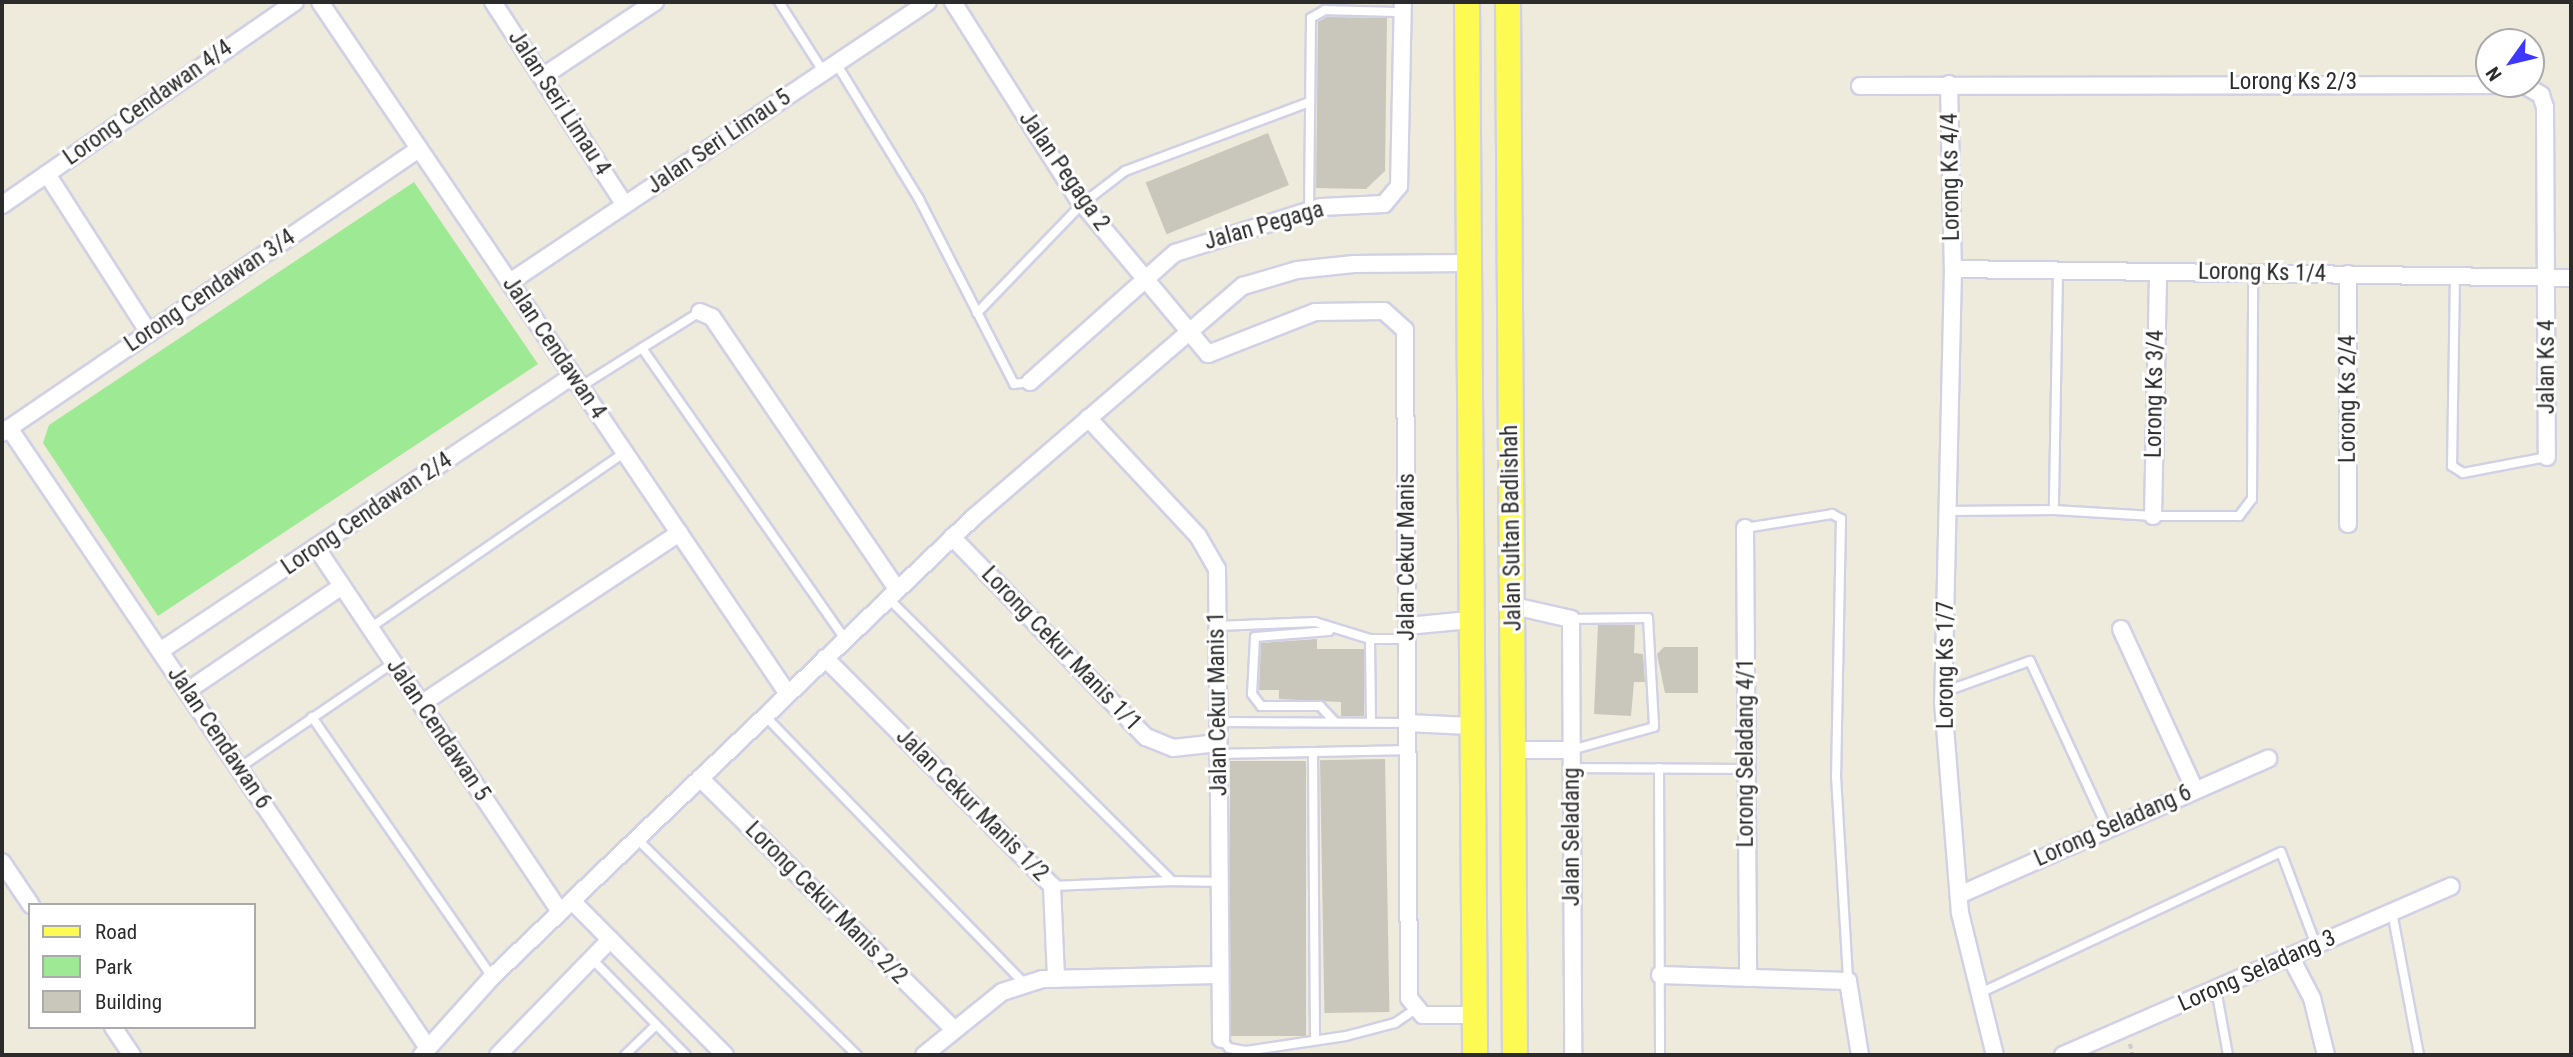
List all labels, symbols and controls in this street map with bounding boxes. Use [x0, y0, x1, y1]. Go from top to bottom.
street label: Jalan Seri Limau 4 [502, 25, 616, 181]
north arrow [2475, 28, 2545, 98]
street label: Lorong Cendawan 4/4 [58, 34, 238, 172]
text: N [2481, 63, 2507, 85]
street label: Lorong Ks 2/3 [2229, 68, 2357, 96]
street label: Jalan Seri Limau 5 [642, 84, 796, 200]
street label: Jalan Pegaga 2 [1013, 106, 1115, 236]
street label: Lorong Ks 4/4 [1936, 113, 1966, 241]
street label: Jalan Pegaga [1201, 196, 1327, 256]
street label: Lorong Cendawan 3/4 [120, 224, 300, 358]
street label: Lorong Ks 1/4 [2198, 258, 2326, 288]
street label: Jalan Cendawan 4 [496, 271, 612, 425]
street label: Jalan Ks 4 [2533, 320, 2561, 414]
street label: Lorong Ks 3/4 [2140, 330, 2170, 458]
street label: Lorong Ks 2/4 [2334, 335, 2362, 463]
street label: Jalan Sultan Badlishah [1496, 424, 1528, 632]
street label: Lorong Cendawan 2/4 [277, 447, 457, 581]
street label: Jalan Cekur Manis [1393, 473, 1421, 641]
street label: Lorong Cekur Manis 1/1 [975, 561, 1147, 737]
street label: Lorong Ks 1/7 [1932, 601, 1960, 729]
street label: Jalan Cekur Manis 1 [1203, 612, 1233, 796]
street label: Jalan Cendawan 5 [380, 653, 496, 807]
street label: Lorong Seladang 4/1 [1732, 658, 1760, 848]
street label: Jalan Cendawan 6 [161, 661, 277, 815]
street label: Jalan Cekur Manis 1/2 [890, 723, 1054, 887]
street label: Jalan Seladang [1558, 768, 1586, 906]
street label: Lorong Seladang 6 [2030, 779, 2196, 873]
street label: Lorong Cekur Manis 2/2 [739, 816, 913, 990]
legend [28, 903, 256, 1029]
text: Road [95, 920, 137, 944]
street label: Lorong Seladang 3 [2174, 924, 2340, 1018]
text: Park [95, 955, 132, 979]
text: Building [95, 990, 162, 1014]

